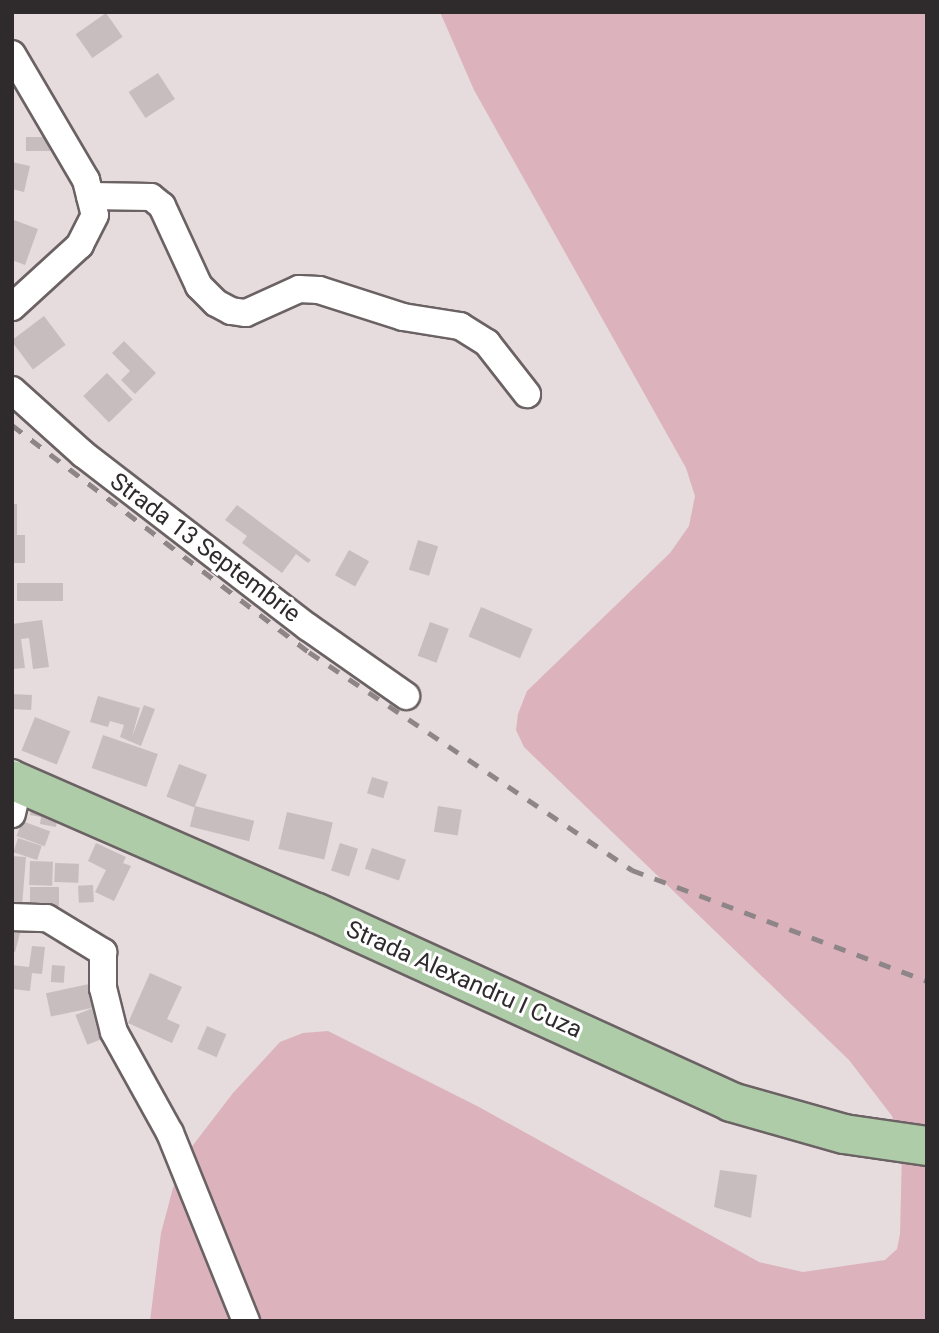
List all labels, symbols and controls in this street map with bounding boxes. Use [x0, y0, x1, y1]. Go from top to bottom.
street label: Strada 13 Septembrie [104, 467, 306, 629]
street label: Strada Alexandru I Cuza [342, 915, 586, 1045]

